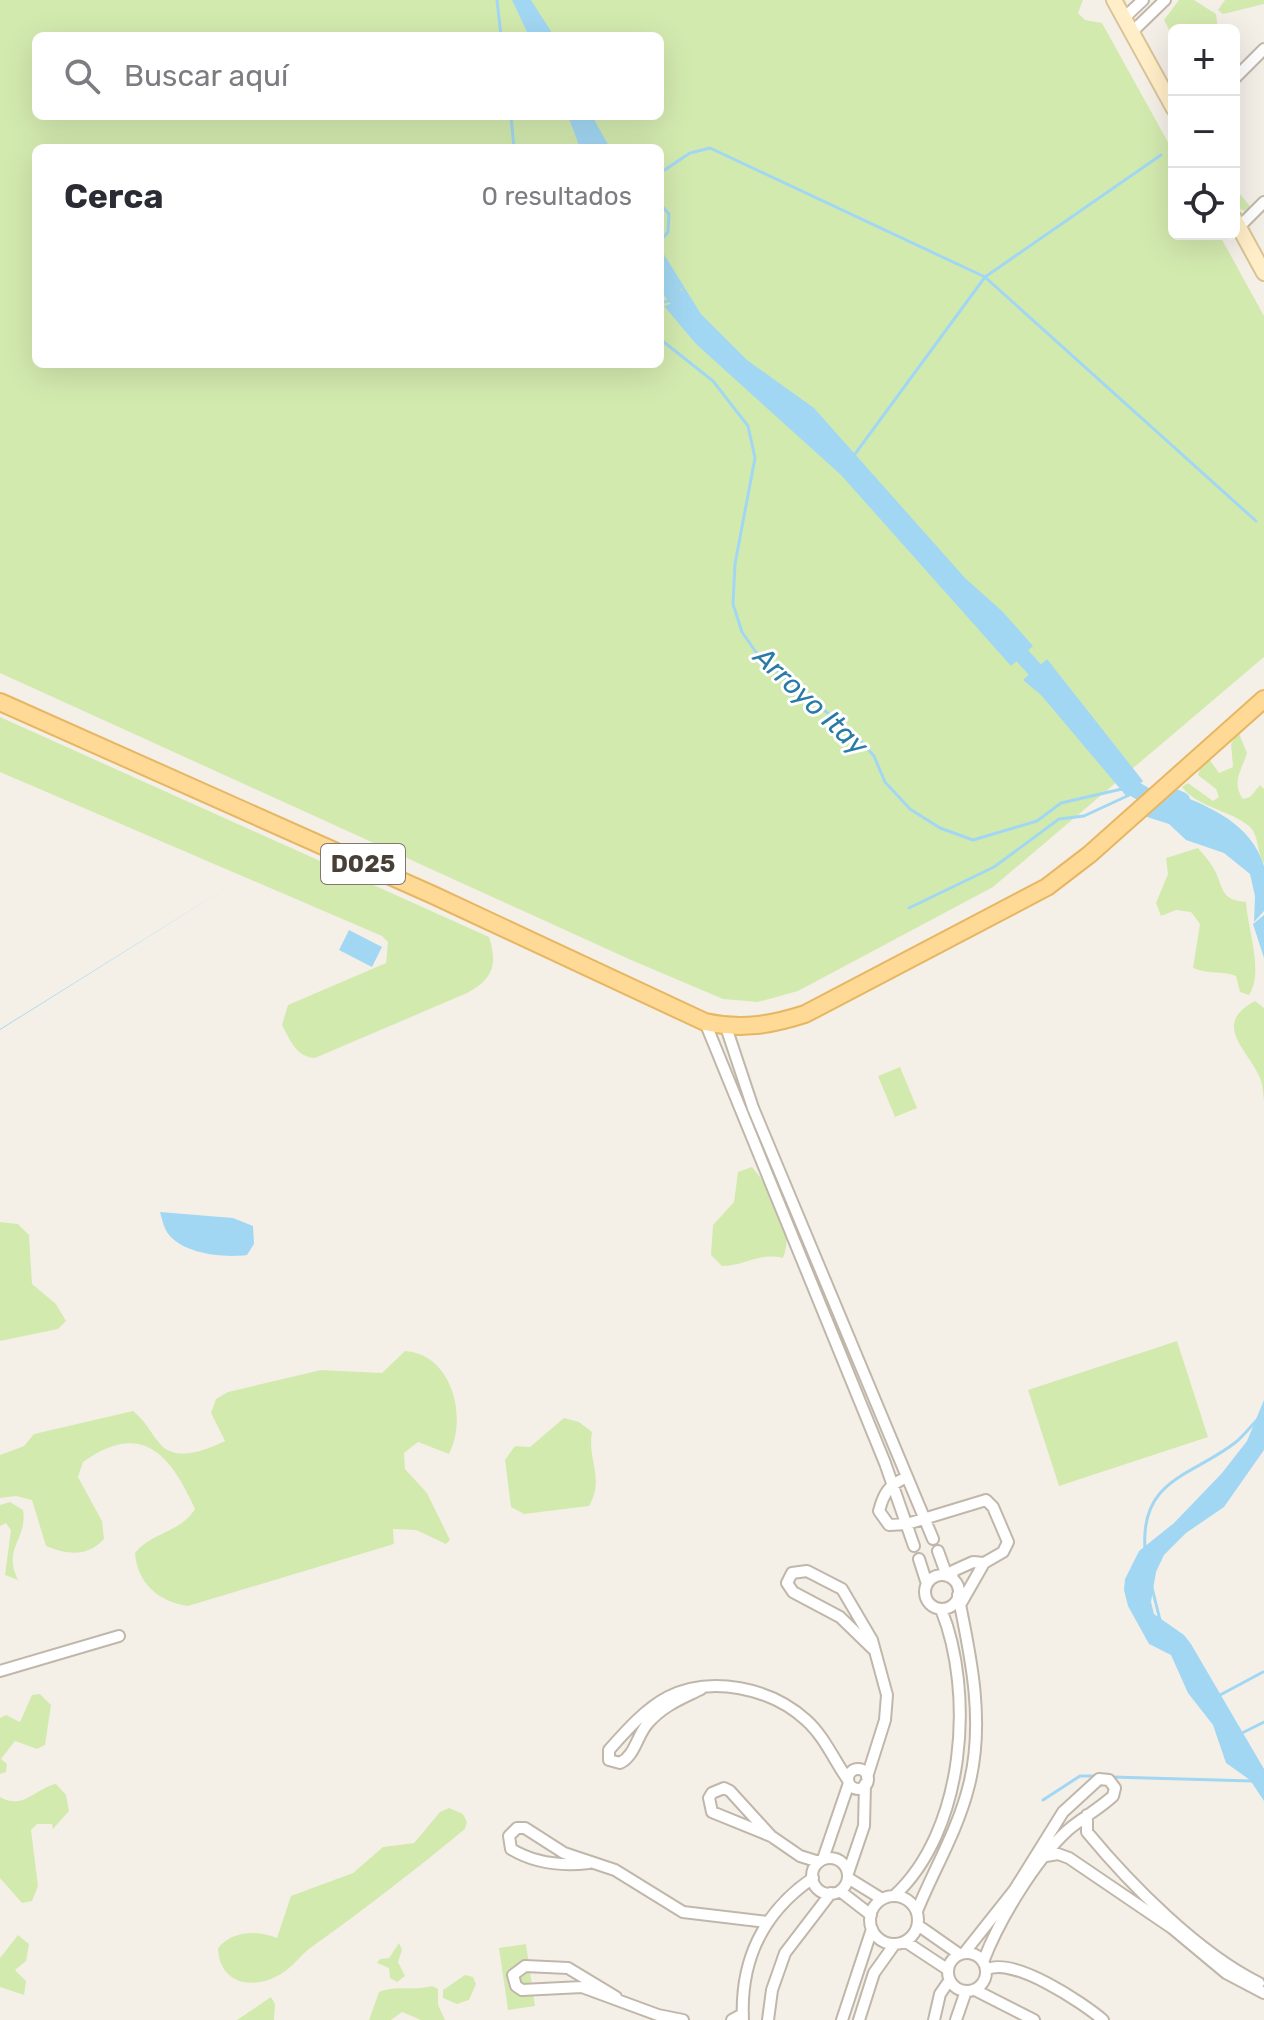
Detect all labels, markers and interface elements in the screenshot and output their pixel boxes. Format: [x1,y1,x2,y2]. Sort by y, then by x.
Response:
map controls [1168,24,1240,240]
button: + [1168,24,1240,96]
search box [32,32,664,120]
icon: search [60,54,104,98]
text: Buscar aquí [124,58,288,94]
button: − [1168,96,1240,168]
button: locate [1168,168,1240,240]
text: Cerca [64,176,163,217]
text: 0 resultados [482,181,632,212]
water label: Arroyo Itay [746,639,876,763]
road number: D025 [321,844,405,884]

